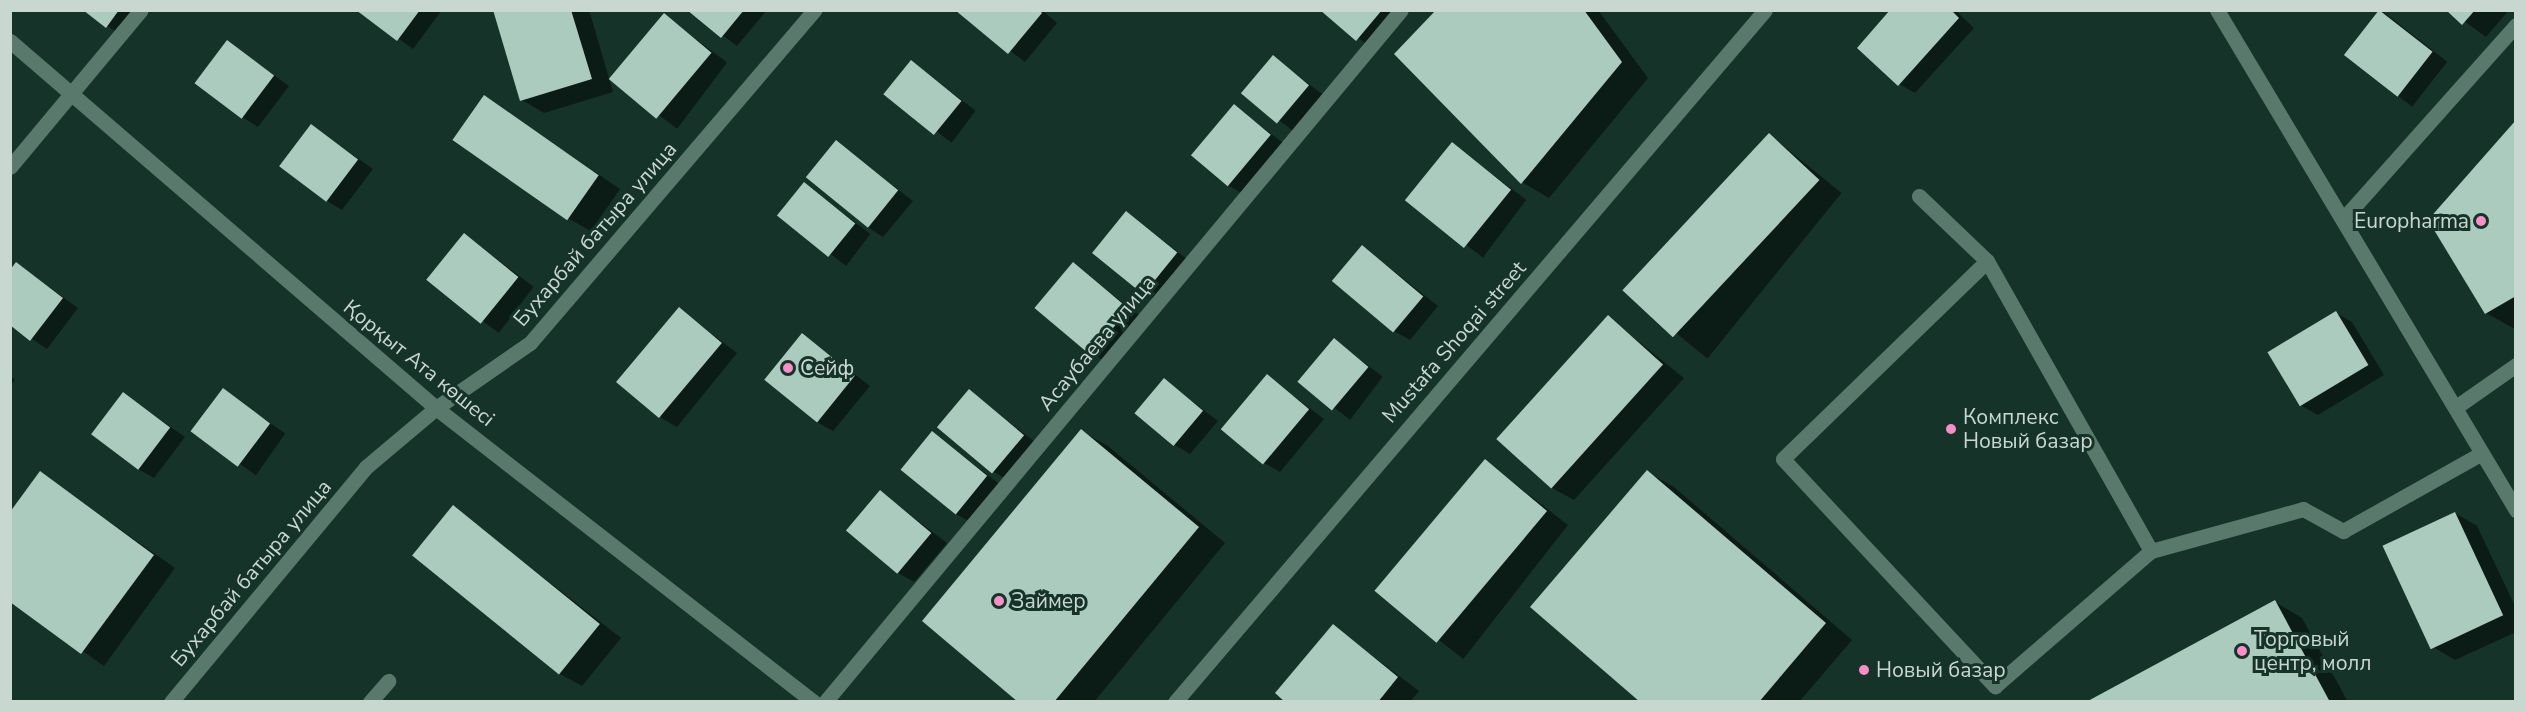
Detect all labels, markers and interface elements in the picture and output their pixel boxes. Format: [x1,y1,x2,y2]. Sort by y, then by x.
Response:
street label: Бухарбай батыра улица [508,137,682,331]
place label: Europharma [2354,208,2469,234]
marker: Europharma [2474,214,2488,228]
street label: Mustafa Shoqai street [1377,256,1531,428]
street label: Асаубаева улица [1033,270,1161,416]
street label: Қорқыт Ата көшесі [338,294,500,432]
place label: Сейф [800,355,854,381]
marker: Сейф [781,361,795,375]
place label: Комплекс Новый базар [1963,404,2093,454]
marker: Комплекс Новый базар [1944,422,1958,436]
street label: Бухарбай батыра улица [165,474,337,672]
place label: Займер [1011,588,1086,614]
marker: Займер [992,594,1006,608]
place label: Торговый центр, молл [2254,626,2371,676]
marker: Торговый центр, молл [2235,644,2249,658]
place label: Новый базар [1876,657,2006,683]
marker: Новый базар [1857,663,1871,677]

